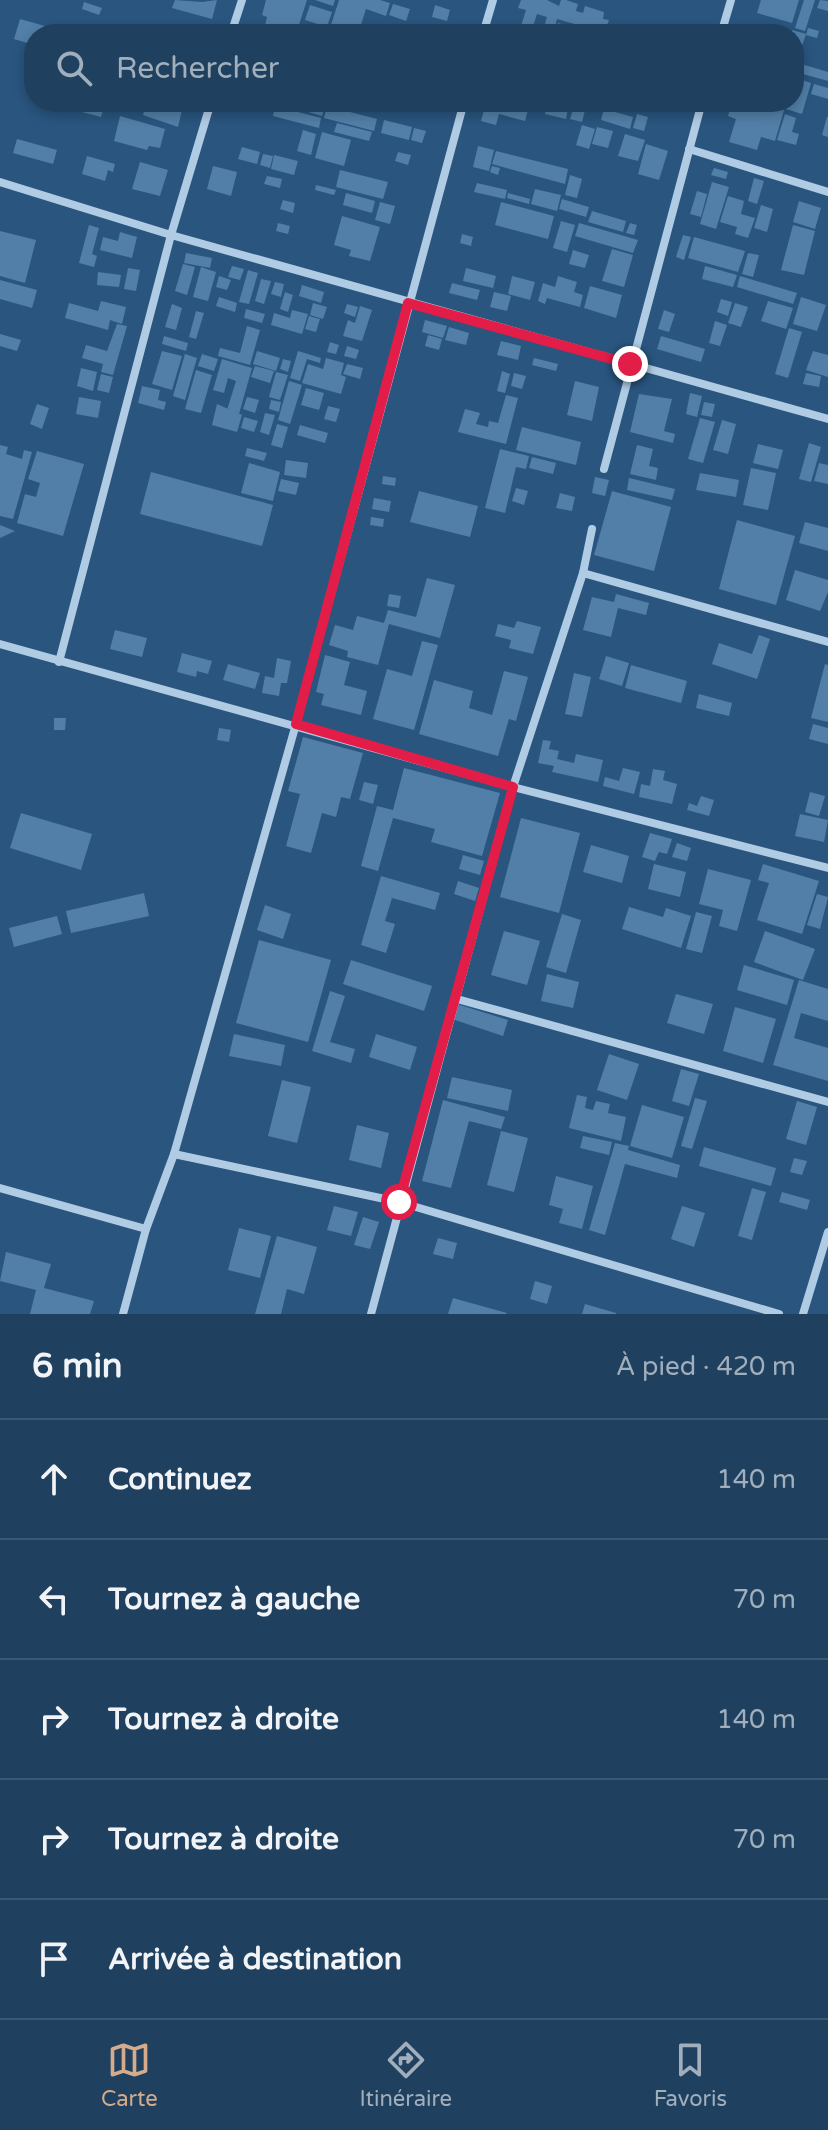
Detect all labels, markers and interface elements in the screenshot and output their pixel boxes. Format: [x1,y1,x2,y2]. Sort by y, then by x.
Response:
search box [24,24,804,112]
icon: search [52,46,96,90]
text: Rechercher [116,50,279,87]
route end [612,346,648,382]
route start [381,1184,417,1220]
text: 6 min [32,1346,123,1387]
text: À pied · 420 m [616,1351,796,1382]
icon: ahead [32,1457,76,1501]
text: Continuez [108,1461,252,1498]
text: 140 m [716,1464,796,1495]
icon: left [32,1577,76,1621]
text: Tournez à gauche [108,1581,360,1618]
text: 70 m [733,1584,796,1615]
icon: right [32,1697,76,1741]
text: Tournez à droite [108,1701,339,1738]
text: 140 m [716,1704,796,1735]
icon: right [32,1817,76,1861]
text: Tournez à droite [108,1821,339,1858]
text: 70 m [733,1824,796,1855]
icon: arrive [32,1937,76,1981]
text: Arrivée à destination [108,1941,402,1978]
tab: Carte [101,2038,158,2112]
tab: Itinéraire [359,2038,452,2112]
tab: Favoris [654,2038,727,2112]

